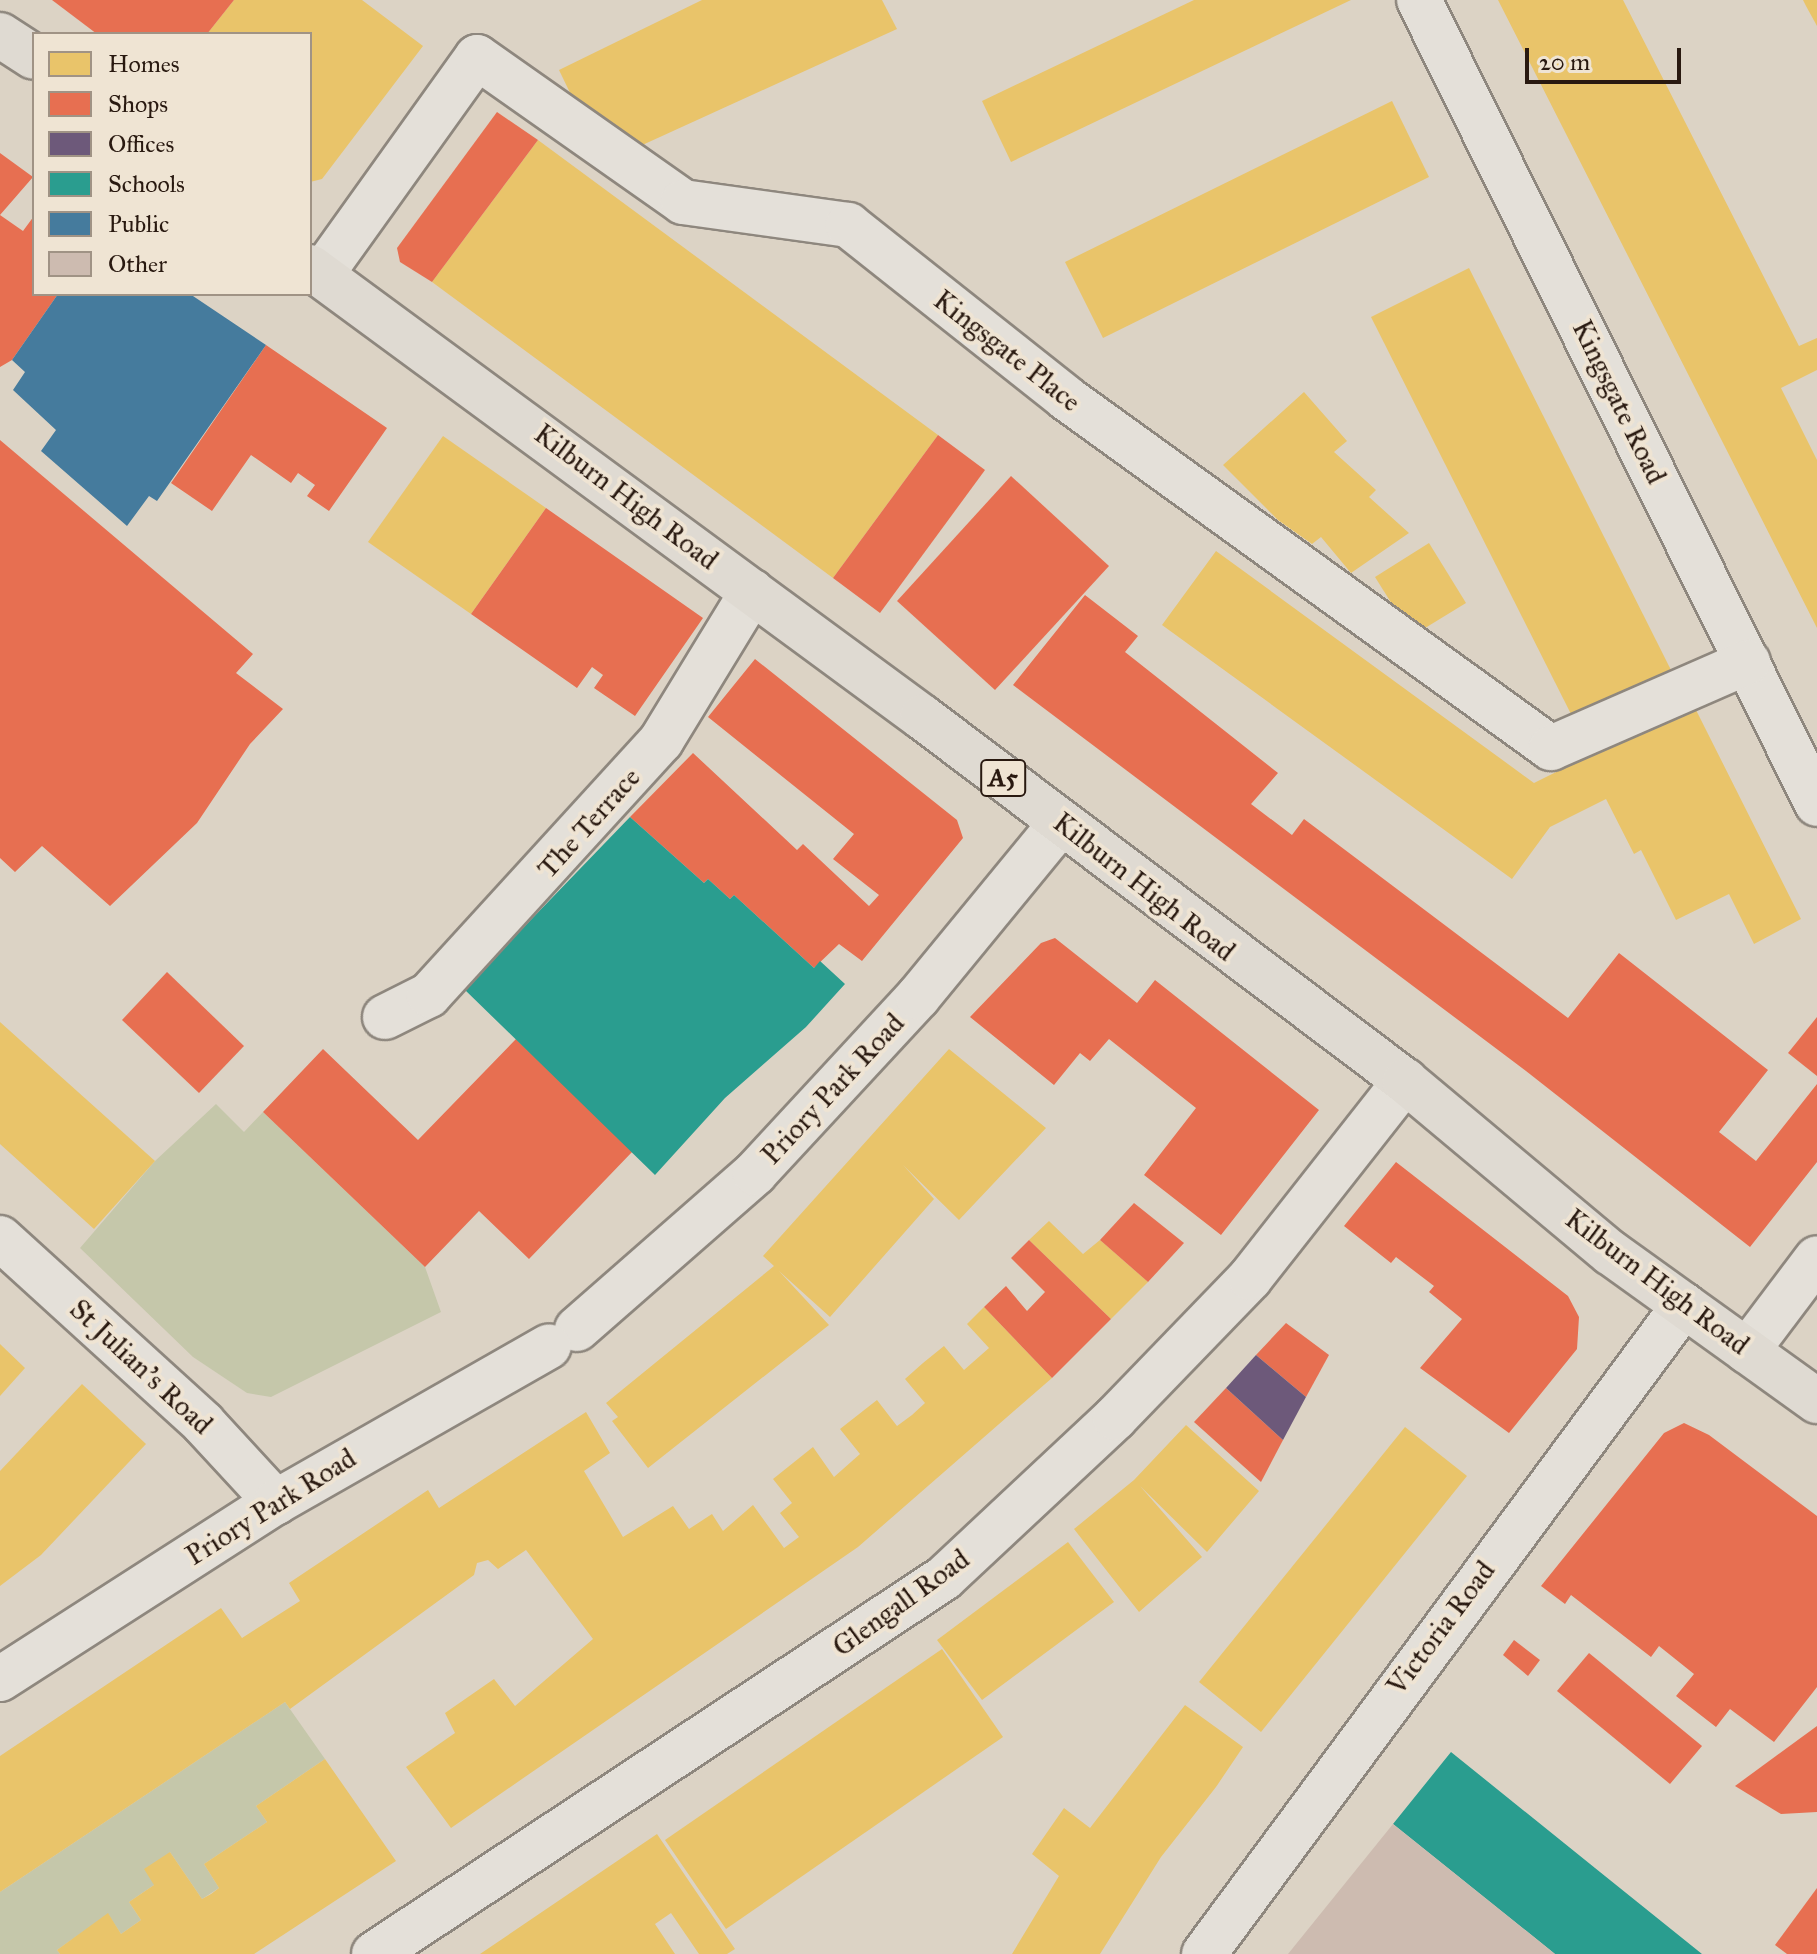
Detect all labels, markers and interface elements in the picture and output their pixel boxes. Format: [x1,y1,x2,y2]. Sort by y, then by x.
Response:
legend [32,32,312,296]
scale bar [1529,32,1685,82]
text: 20 m [1539,47,1590,77]
text: Homes [108,49,180,79]
text: Shops [108,89,168,119]
text: Offices [108,129,174,159]
text: Schools [108,169,185,199]
text: Public [108,209,169,239]
text: Other [108,249,167,279]
street label: Kingsgate Place [927,283,1087,419]
street label: Kingsgate Road [1565,315,1673,489]
street label: Kilburn High Road [527,417,725,577]
road number: A5 [979,756,1027,800]
street label: The Terrace [531,761,647,885]
street label: Kilburn High Road [1046,806,1242,968]
street label: Priory Park Road [755,1007,911,1171]
street label: Kilburn High Road [1558,1202,1756,1362]
street label: St Julian's Road [63,1292,219,1442]
street label: Priory Park Road [180,1441,362,1573]
street label: Glengall Road [826,1542,976,1664]
street label: Victoria Road [1380,1555,1502,1701]

